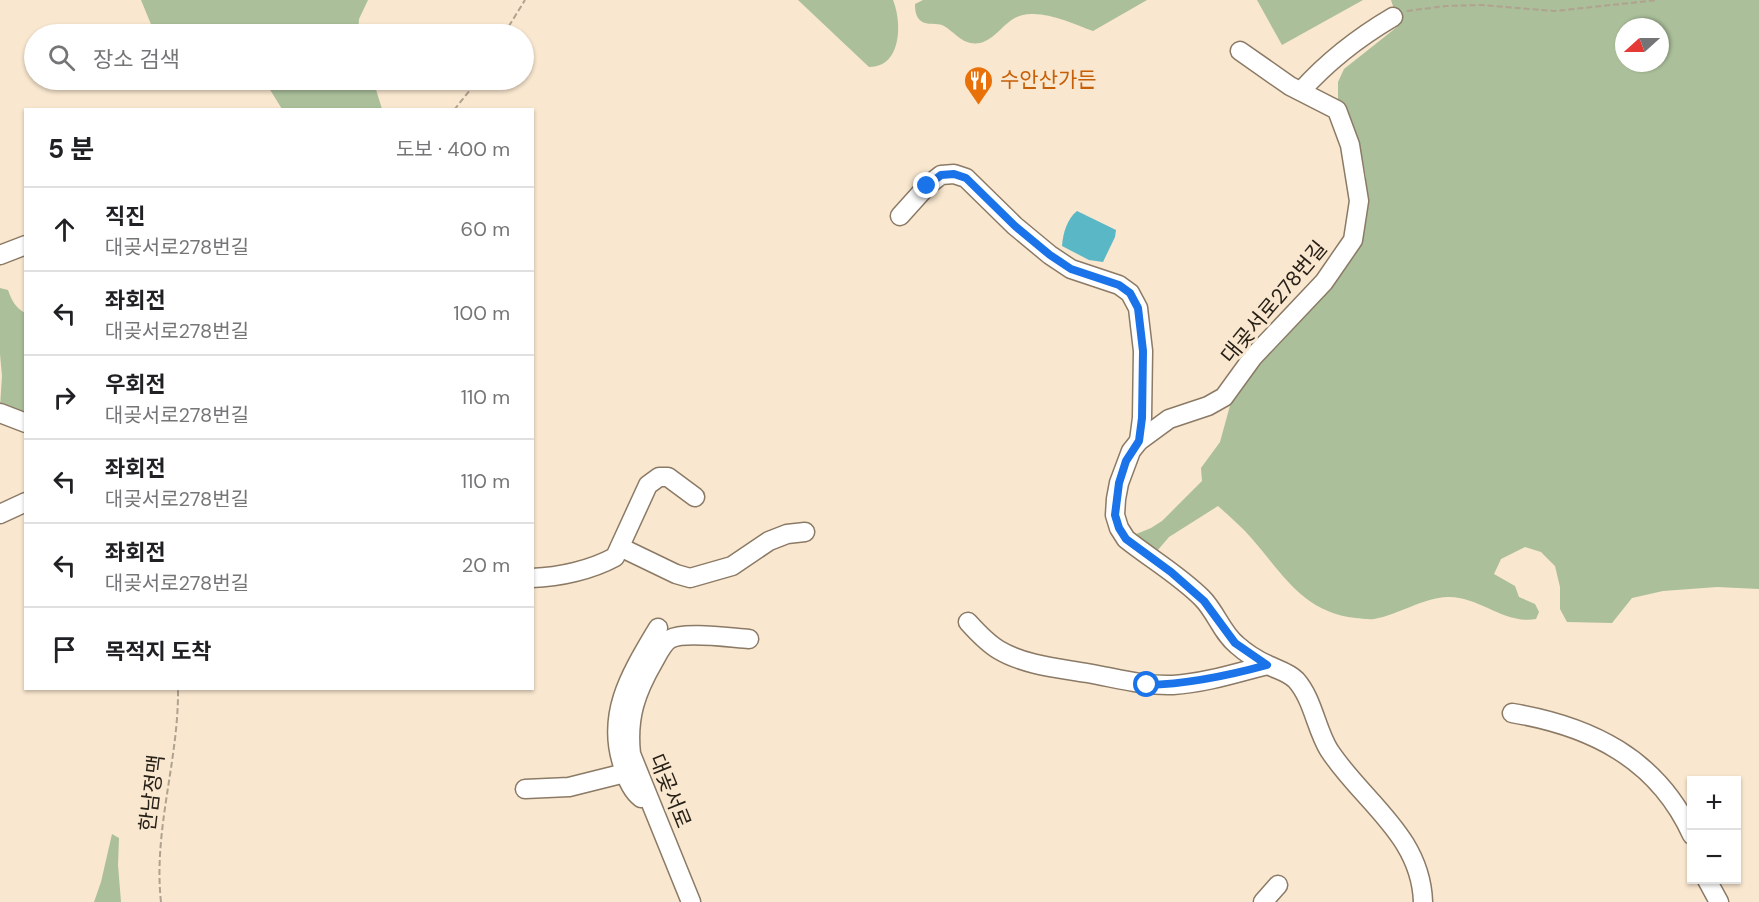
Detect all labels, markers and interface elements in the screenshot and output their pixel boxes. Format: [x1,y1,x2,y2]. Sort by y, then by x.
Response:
north arrow [1615,18,1669,72]
search box [24,24,534,90]
icon: search [45,41,78,74]
text: 장소 검색 [93,45,180,74]
restaurant icon: 수안산가든 [963,64,995,106]
place label: 수안산가든 [1000,66,1097,94]
text: 5 분 [48,132,94,166]
text: 도보 · 400 m [396,136,510,162]
route end [913,172,939,198]
text: 직진 [105,202,145,231]
icon: ahead [48,213,81,246]
text: 60 m [461,216,510,242]
text: 대곶서로278번길 [105,234,249,260]
street label: 대곶서로278번길 [1215,235,1333,369]
text: 좌회전 [105,286,166,315]
icon: left [48,297,81,330]
text: 100 m [453,300,510,326]
text: 대곶서로278번길 [105,318,249,344]
text: 우회전 [105,370,166,399]
icon: right [48,381,81,414]
text: 110 m [461,384,510,410]
text: 대곶서로278번길 [105,402,249,428]
text: 좌회전 [105,454,166,483]
icon: left [48,465,81,498]
text: 110 m [461,468,510,494]
text: 대곶서로278번길 [105,486,249,512]
text: 좌회전 [105,538,166,567]
icon: left [48,549,81,582]
text: 20 m [462,552,510,578]
text: 대곶서로278번길 [105,570,249,596]
icon: arrive [48,633,81,666]
text: 목적지 도착 [105,637,211,666]
route start [1133,671,1159,697]
street label: 대곶서로 [643,750,697,832]
street label: 한남정맥 [133,753,171,833]
map controls [1687,776,1741,884]
button: + [1687,776,1741,830]
button: − [1687,830,1741,884]

